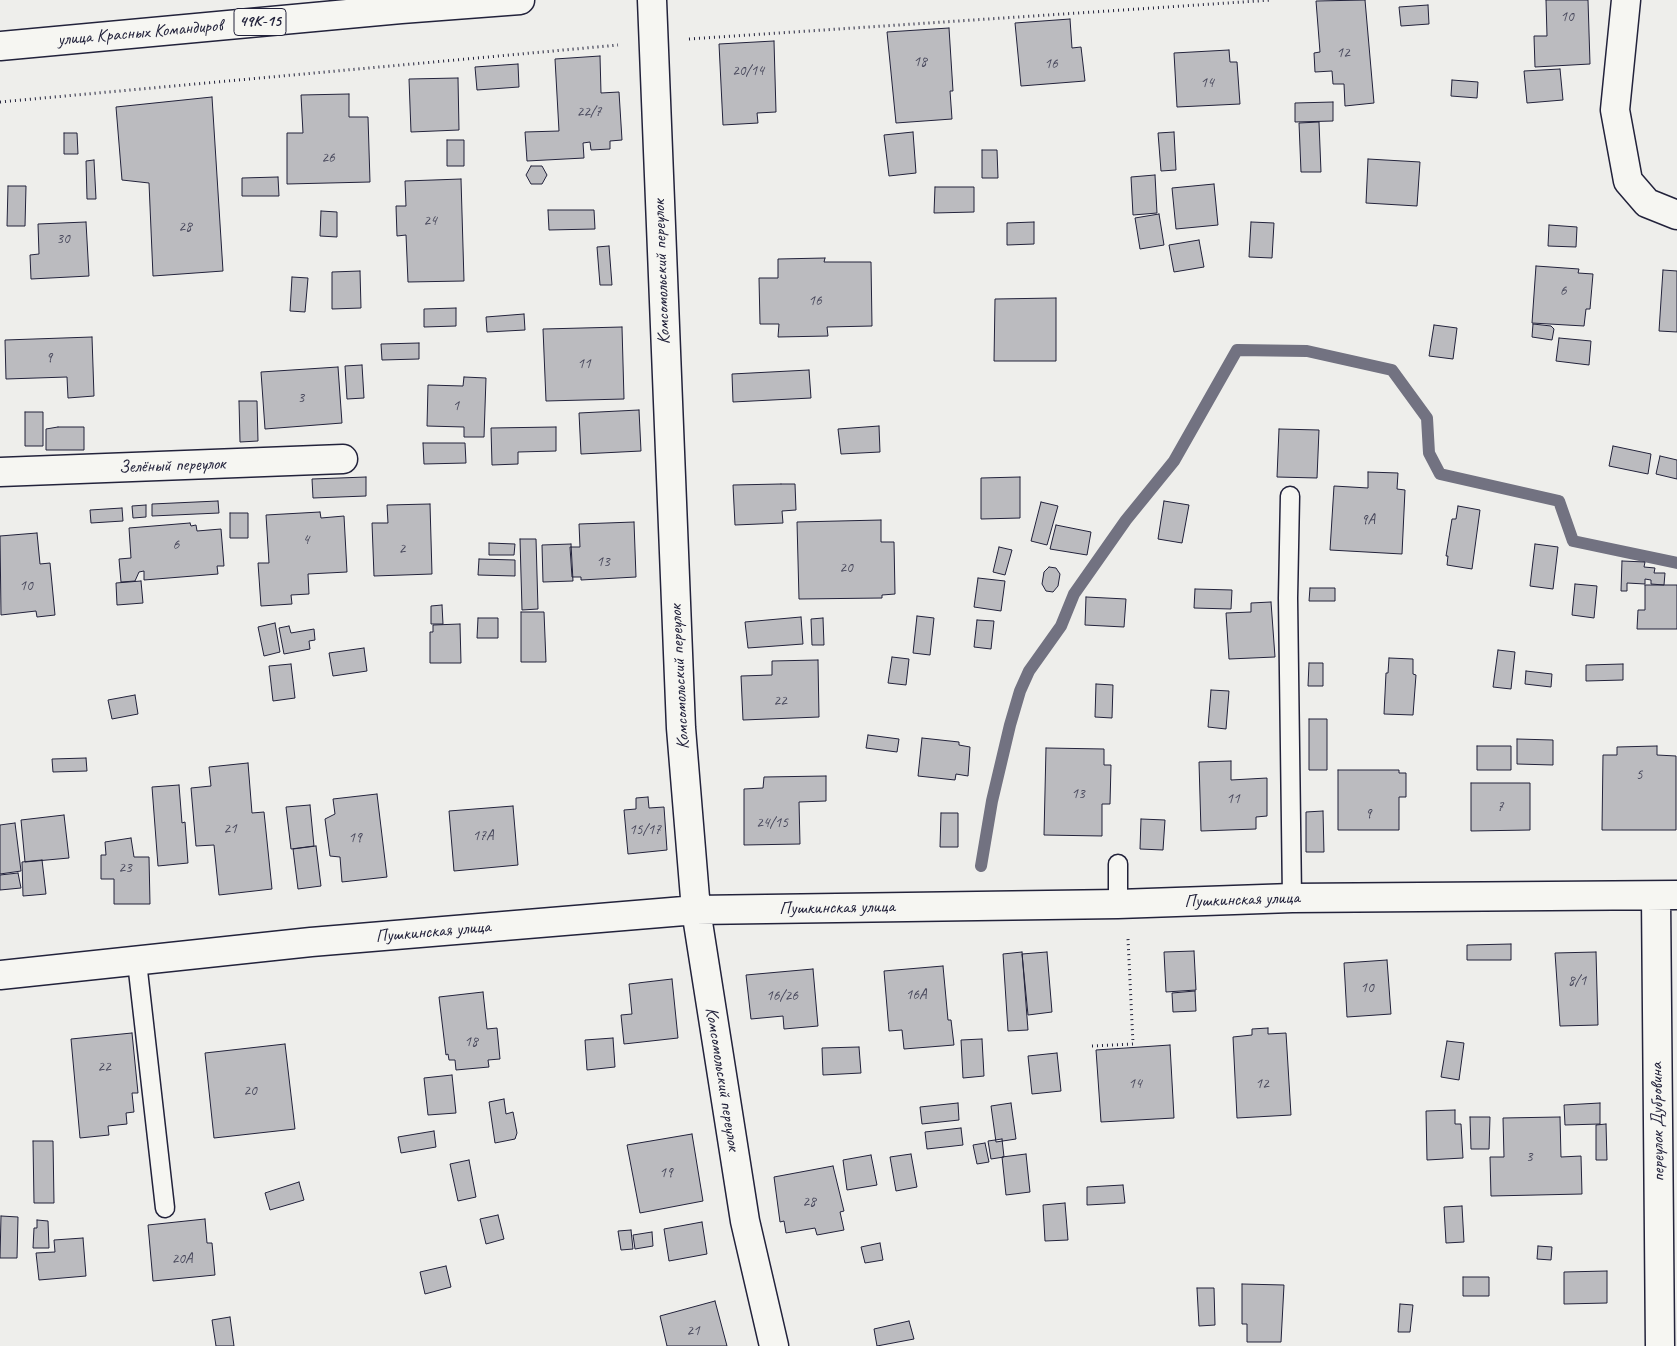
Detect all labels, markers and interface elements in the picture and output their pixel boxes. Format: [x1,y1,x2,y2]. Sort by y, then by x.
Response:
road number: 49К-15 [234,8,286,36]
house number: 10 [1560,8,1574,26]
street label: улица Красных Командиров [57,15,223,51]
house number: 12 [1336,44,1350,62]
house number: 18 [913,53,927,71]
house number: 16 [1044,55,1058,73]
house number: 20/14 [732,62,764,80]
house number: 14 [1200,74,1214,92]
house number: 22/7 [576,103,602,121]
house number: 26 [321,149,335,167]
street label: Комсомольский переулок [649,199,675,345]
house number: 24 [423,212,437,230]
house number: 28 [178,218,192,236]
house number: 30 [56,230,70,248]
house number: 6 [1560,282,1566,300]
house number: 16 [808,292,822,310]
house number: 9 [46,349,52,367]
house number: 11 [577,355,591,373]
house number: 3 [298,389,304,407]
house number: 1 [453,397,459,415]
street label: Зелёный переулок [118,453,226,479]
house number: 9А [1361,511,1375,529]
house number: 4 [303,531,309,549]
house number: 6 [173,536,179,554]
house number: 2 [399,540,405,558]
house number: 13 [596,553,610,571]
house number: 20 [839,559,853,577]
house number: 10 [19,577,33,595]
street label: Комсомольский переулок [665,604,695,750]
house number: 22 [773,692,787,710]
house number: 5 [1636,766,1642,784]
house number: 13 [1071,785,1085,803]
house number: 11 [1226,790,1240,808]
house number: 7 [1497,798,1503,816]
house number: 9 [1365,805,1371,823]
house number: 24/15 [756,814,788,832]
house number: 21 [223,820,237,838]
house number: 15/17 [629,821,661,839]
house number: 17А [472,827,494,845]
house number: 19 [348,829,362,847]
house number: 23 [118,859,132,877]
street label: Пушкинская улица [1184,887,1300,913]
street label: Пушкинская улица [779,896,895,920]
street label: Пушкинская улица [375,916,491,948]
house number: 8/1 [1568,972,1586,990]
house number: 10 [1360,979,1374,997]
house number: 16А [905,986,927,1004]
house number: 16/26 [766,987,798,1005]
street label: Комсомольский переулок [700,1006,744,1152]
house number: 18 [464,1033,478,1051]
house number: 22 [97,1058,111,1076]
street label: переулок Дубровина [1646,1062,1670,1182]
house number: 14 [1128,1075,1142,1093]
house number: 12 [1255,1075,1269,1093]
house number: 20 [243,1082,257,1100]
house number: 3 [1526,1148,1532,1166]
house number: 19 [659,1164,673,1182]
house number: 28 [802,1193,816,1211]
house number: 20А [171,1250,193,1268]
house number: 21 [686,1322,700,1340]

